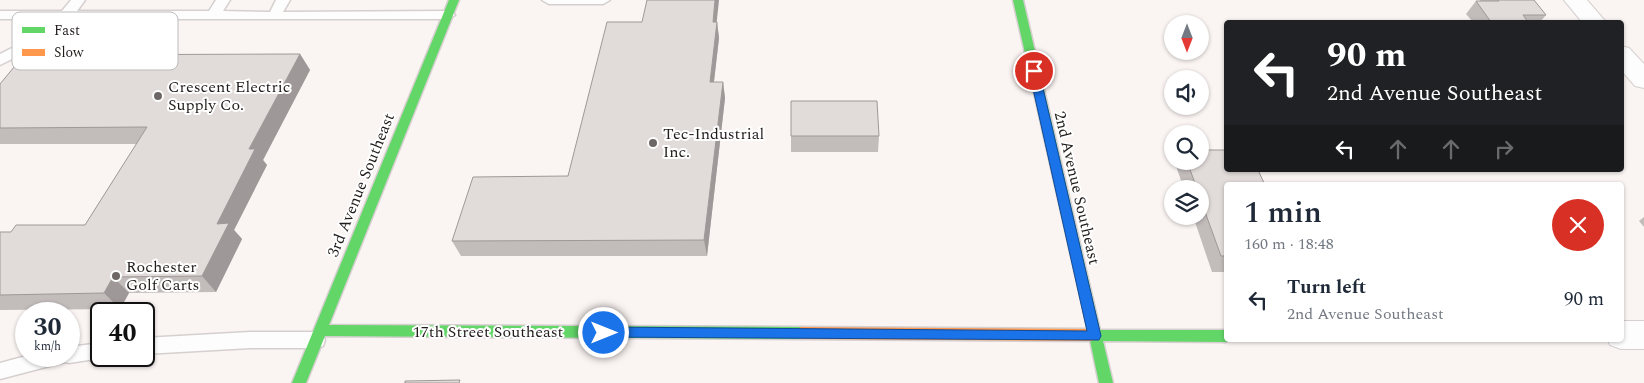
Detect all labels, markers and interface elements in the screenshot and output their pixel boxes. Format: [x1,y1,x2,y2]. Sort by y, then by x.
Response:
legend [12,12,178,70]
north arrow [1164,15,1209,60]
map controls [1164,15,1209,225]
text: Fast [54,20,80,41]
text: 90 m [1327,29,1407,82]
icon: left [1244,40,1309,105]
text: Slow [54,42,84,63]
pin [1013,50,1055,92]
icon: arrive [1020,57,1048,85]
button: sound [1164,70,1209,115]
place label: Crescent Electric Supply Co. [168,75,290,117]
text: 2nd Avenue Southeast [1327,77,1542,110]
marker: Crescent Electric Supply Co. [152,90,164,102]
street label: 3rd Avenue Southeast [321,109,401,261]
street label: 2nd Avenue Southeast [1048,109,1106,267]
place label: Tec-Industrial Inc. [663,122,764,164]
button: search [1164,125,1209,170]
icon: left [1331,135,1359,163]
icon: ahead [1384,135,1412,163]
icon: ahead [1437,135,1465,163]
icon: right [1490,135,1518,163]
marker: Tec-Industrial Inc. [647,137,659,149]
button: layers [1164,180,1209,225]
text: 1 min [1244,190,1322,236]
button: close [1552,199,1604,251]
text: 160 m · 18:48 [1244,232,1334,256]
place label: Rochester Golf Carts [126,255,199,297]
marker: Rochester Golf Carts [110,270,122,282]
text: Turn left [1287,273,1366,302]
text: 90 m [1564,285,1604,314]
icon: left [1244,286,1272,314]
speed limit sign: 40 [90,302,155,367]
text: 2nd Avenue Southeast [1287,302,1444,326]
position arrow [577,306,629,358]
text: 30 [33,309,62,347]
street label: 17th Street Southeast [413,320,564,344]
text: km/h [34,337,61,356]

